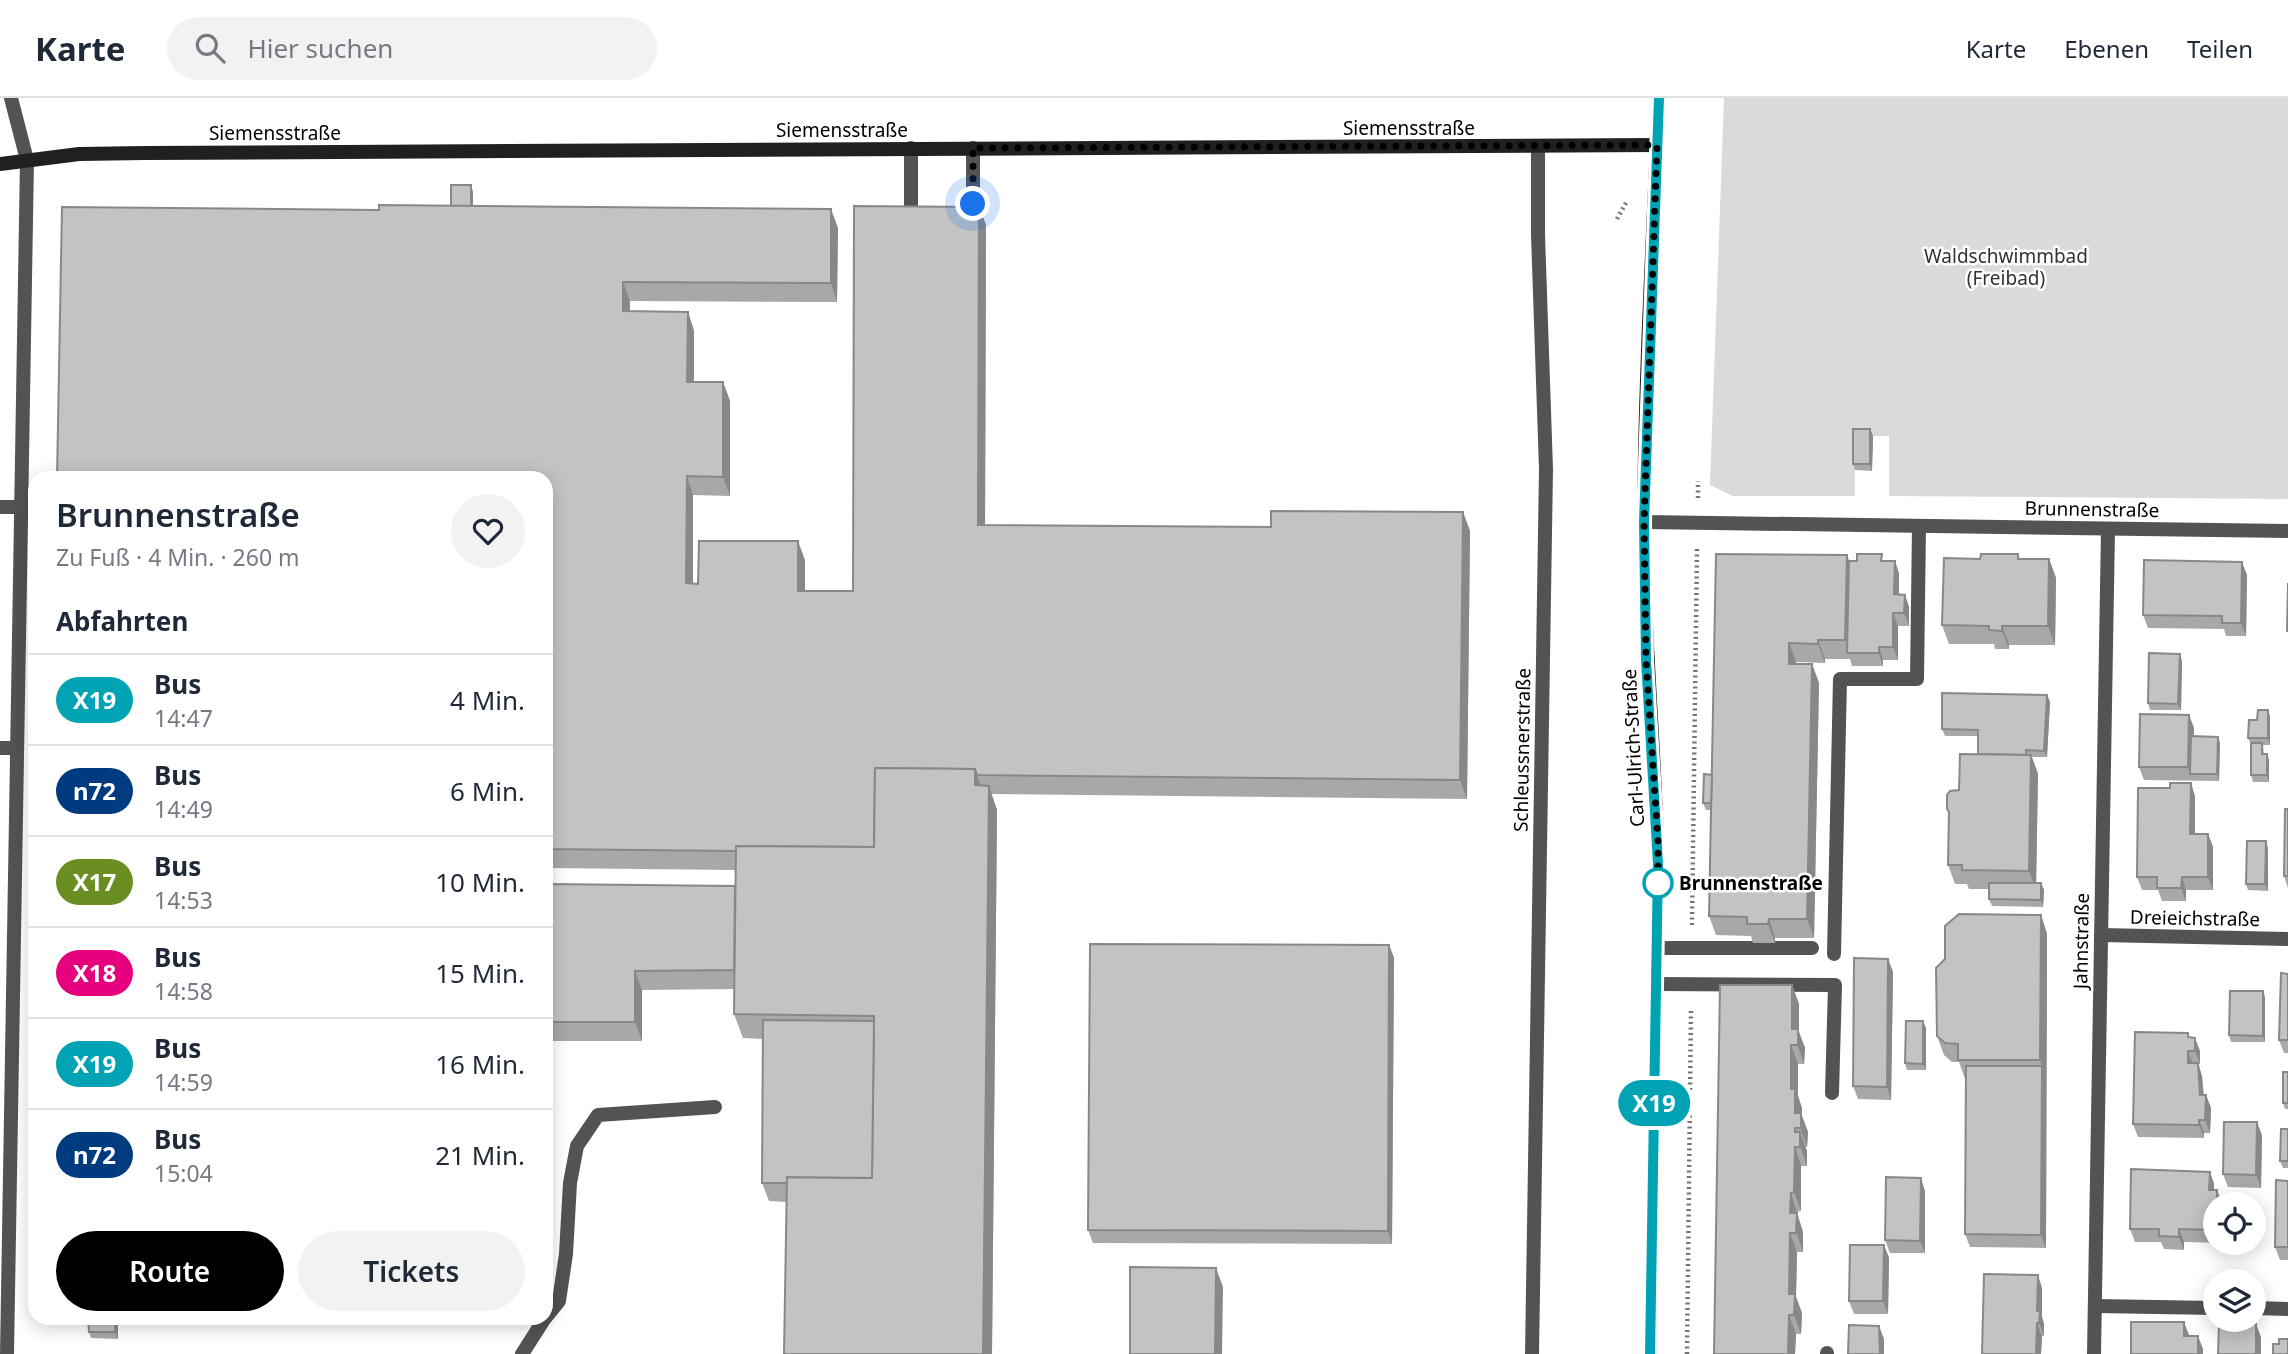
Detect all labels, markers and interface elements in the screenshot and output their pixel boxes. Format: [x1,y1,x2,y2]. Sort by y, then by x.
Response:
search box [167,17,657,80]
text: Karte [35,26,125,71]
icon: search [191,29,229,67]
text: Hier suchen [247,30,393,66]
text: Karte [1966,32,2026,65]
text: Ebenen [2064,32,2149,65]
text: Teilen [2187,32,2253,65]
street label: Siemensstraße [1343,115,1475,141]
street label: Siemensstraße [776,117,908,143]
street label: Siemensstraße [209,120,341,146]
your location [955,186,990,221]
park label: Waldschwimmbad (Freibad) [1924,243,2088,291]
text: Brunnenstraße [56,492,300,537]
button: heart [451,494,525,568]
street label: Brunnenstraße [2024,495,2160,523]
text: Zu Fuß · 4 Min. · 260 m [56,541,300,573]
text: Abfahrten [56,603,188,639]
text: Bus [154,666,201,702]
street label: Schleussnerstraße [1508,668,1536,832]
street label: Carl-Ulrich-Straße [1616,668,1650,828]
text: 4 Min. [450,682,525,718]
text: X19 [73,683,116,716]
text: 14:47 [154,702,213,734]
text: Bus [154,757,201,793]
text: 6 Min. [450,773,525,809]
text: n72 [73,774,116,807]
text: 14:49 [154,793,213,825]
text: Bus [154,848,201,884]
text: 10 Min. [435,864,525,900]
text: X17 [73,865,116,898]
marker: Brunnenstraße [1643,868,1673,898]
place label: Brunnenstraße [1679,870,1823,896]
text: 14:53 [154,884,213,916]
street label: Jahnstraße [2067,893,2095,991]
street label: Dreieichstraße [2130,904,2260,932]
text: Bus [154,939,201,975]
text: 15 Min. [435,955,525,991]
text: X18 [73,956,116,989]
text: 14:58 [154,975,213,1007]
text: Bus [154,1030,201,1066]
text: 16 Min. [435,1046,525,1082]
text: X19 [73,1047,116,1080]
text: 14:59 [154,1066,213,1098]
line badge: X19 [1614,1080,1694,1126]
text: X19 [1632,1086,1676,1119]
text: Bus [154,1121,201,1157]
text: 21 Min. [435,1137,525,1173]
text: n72 [73,1138,116,1171]
text: 15:04 [154,1157,213,1189]
map controls [2203,1192,2266,1332]
button: locate [2203,1192,2266,1255]
button: Route [56,1231,284,1311]
button: Tickets [298,1231,525,1311]
button: layers [2203,1269,2266,1332]

